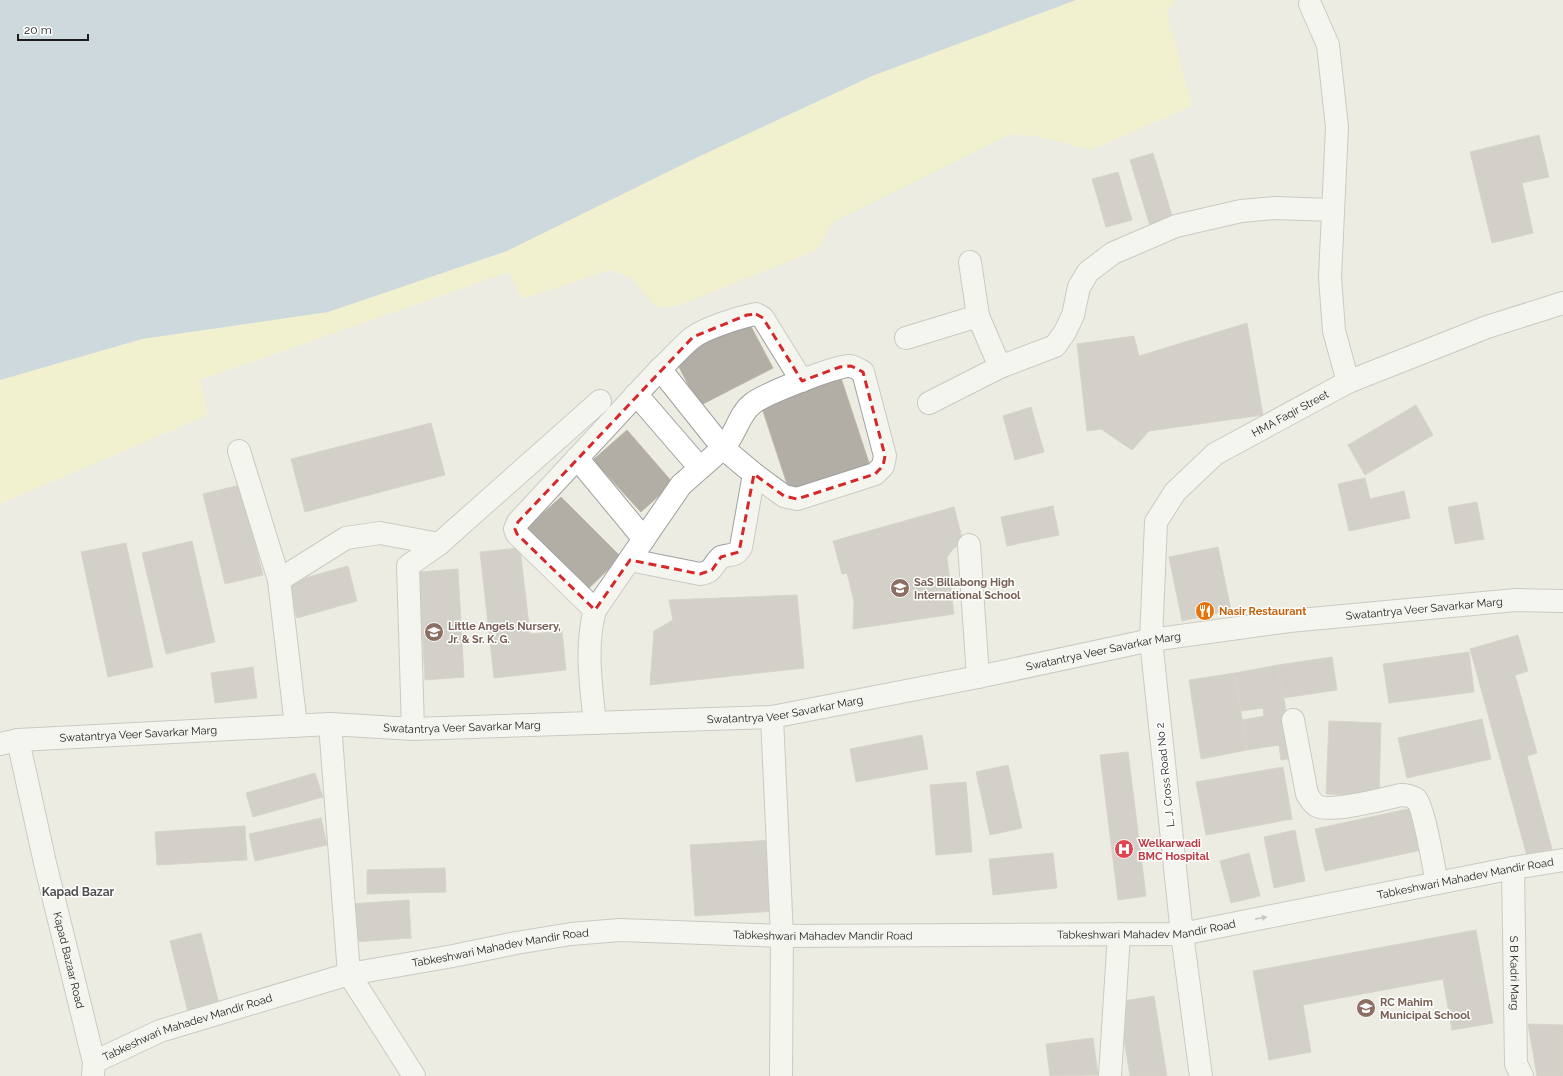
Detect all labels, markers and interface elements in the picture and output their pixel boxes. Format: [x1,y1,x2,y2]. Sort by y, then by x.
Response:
scale bar [18,16,88,42]
text: 20 m [24,23,52,37]
street label: HMA Faqir Street [1250,388,1331,440]
place label: SaS Billabong High International School [914,576,1021,602]
school or university icon: SaS Billabong High International School [889,577,911,599]
street label: Swatantrya Veer Savarkar Marg [1345,595,1503,623]
restaurant icon: Nasir Restaurant [1194,600,1216,622]
place label: Nasir Restaurant [1219,605,1307,618]
place label: Little Angels Nursery, Jr. & Sr. K. G. [448,620,561,646]
school or university icon: Little Angels Nursery, Jr. & Sr. K. G. [423,621,445,643]
street label: Swatantrya Veer Savarkar Marg [1025,630,1182,674]
street label: Swatantrya Veer Savarkar Marg [707,693,864,726]
street label: Swatantrya Veer Savarkar Marg [383,719,541,736]
street label: L. J. Cross Road No 2 [1154,722,1177,828]
street label: Swatantrya Veer Savarkar Marg [59,724,218,745]
place label: Welkarwadi BMC Hospital [1138,837,1210,863]
hospital icon: Welkarwadi BMC Hospital [1113,838,1135,860]
street label: Tabkeshwari Mahadev Mandir Road [1376,856,1555,902]
district label: Kapad Bazar [42,885,115,899]
street label: Kapad Bazaar Road [50,911,87,1010]
one-way arrow [1255,915,1267,921]
street label: Tabkeshwari Mahadev Mandir Road [1057,917,1237,942]
street label: Tabkeshwari Mahadev Mandir Road [411,927,590,970]
street label: Tabkeshwari Mahadev Mandir Road [733,928,913,943]
street label: S B Kadri Marg [1507,936,1521,1010]
street label: Tabkeshwari Mahadev Mandir Road [101,991,274,1064]
place label: RC Mahim Municipal School [1380,996,1471,1022]
school or university icon: RC Mahim Municipal School [1355,997,1377,1019]

